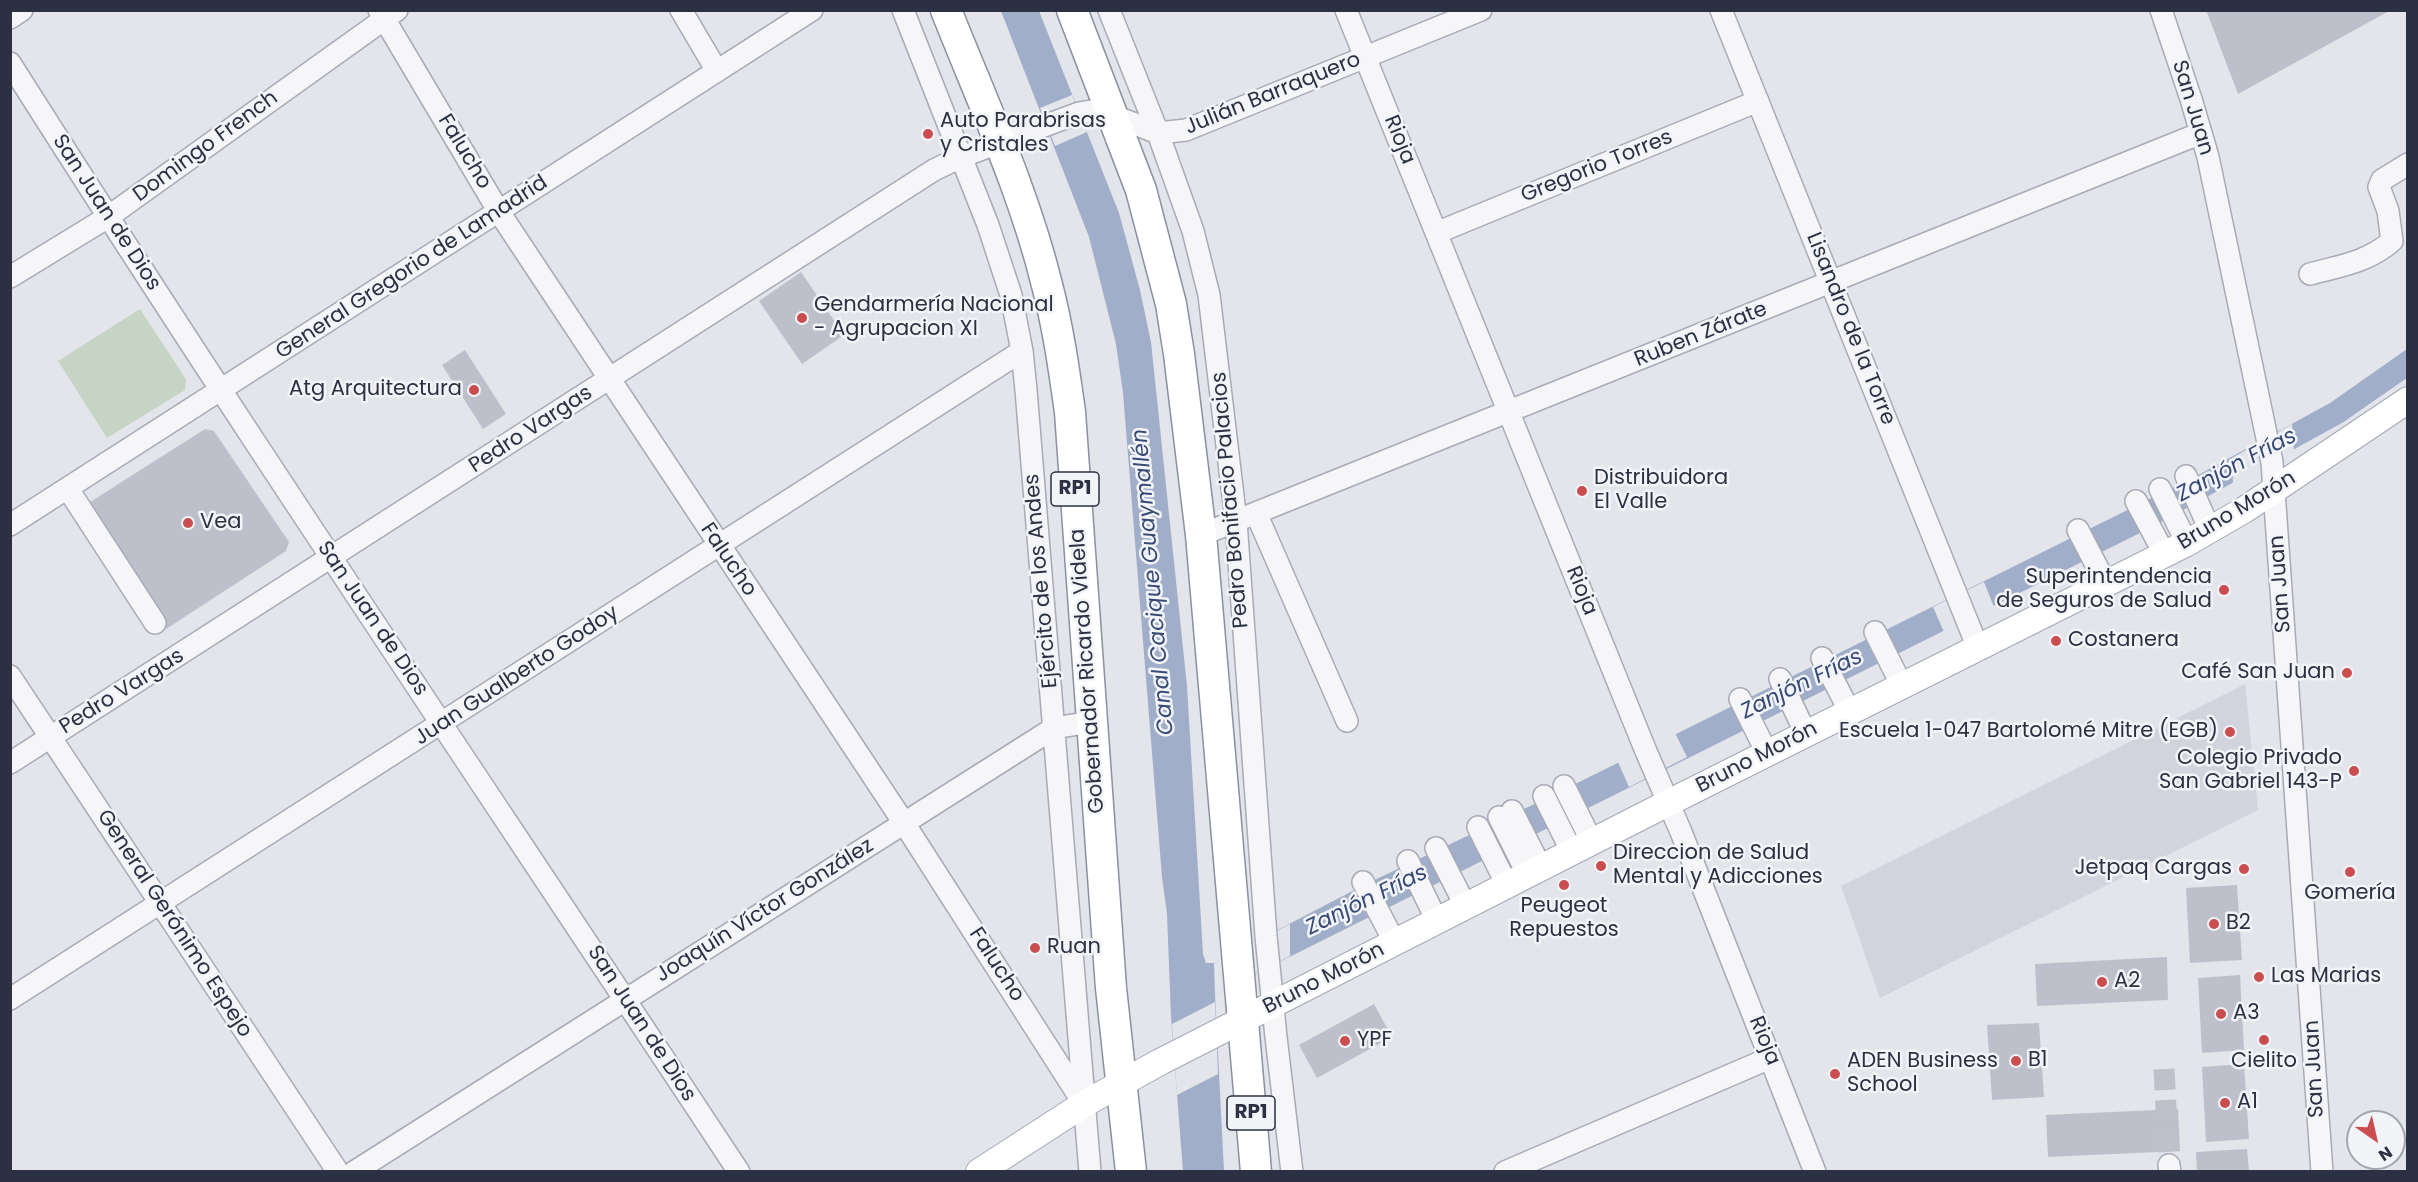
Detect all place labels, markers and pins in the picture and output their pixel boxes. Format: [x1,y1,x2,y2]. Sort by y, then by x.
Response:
place label: Auto Parabrisas y Cristales [940,109,1106,159]
marker: Auto Parabrisas y Cristales [921,127,935,141]
place label: Gendarmería Nacional - Agrupacion XI [814,293,1054,343]
marker: Gendarmería Nacional - Agrupacion XI [795,311,809,325]
place label: Atg Arquitectura [289,377,462,403]
marker: Atg Arquitectura [467,383,481,397]
place label: Distribuidora El Valle [1594,466,1728,516]
marker: Distribuidora El Valle [1575,484,1589,498]
place label: Vea [200,510,241,536]
marker: Vea [181,516,195,530]
place label: Superintendencia de Seguros de Salud [1996,565,2212,615]
marker: Superintendencia de Seguros de Salud [2217,583,2231,597]
place label: Costanera [2068,628,2179,654]
marker: Costanera [2049,634,2063,648]
place label: Café San Juan [2181,660,2335,686]
marker: Café San Juan [2340,666,2354,680]
place label: Escuela 1-047 Bartolomé Mitre (EGB) [1839,719,2218,745]
marker: Escuela 1-047 Bartolomé Mitre (EGB) [2223,725,2237,739]
place label: Colegio Privado San Gabriel 143-P [2159,746,2342,796]
marker: Colegio Privado San Gabriel 143-P [2347,764,2361,778]
place label: Direccion de Salud Mental y Adicciones [1613,841,1823,891]
place label: Jetpaq Cargas [2074,856,2232,882]
marker: Direccion de Salud Mental y Adicciones [1594,859,1608,873]
marker: Jetpaq Cargas [2237,862,2251,876]
marker: Gomería [2343,865,2357,879]
marker: Peugeot Repuestos [1557,878,1571,892]
place label: Gomería [2304,881,2396,907]
place label: Peugeot Repuestos [1509,894,1619,944]
place label: B2 [2226,911,2251,937]
marker: B2 [2207,917,2221,931]
place label: Ruan [1047,935,1101,961]
marker: Ruan [1028,941,1042,955]
place label: Las Marias [2271,964,2381,990]
place label: A2 [2114,969,2140,995]
marker: Las Marias [2252,970,2266,984]
marker: A2 [2095,975,2109,989]
place label: A3 [2233,1001,2260,1027]
marker: A3 [2214,1007,2228,1021]
place label: YPF [1357,1028,1392,1054]
marker: Cielito [2257,1033,2271,1047]
marker: YPF [1338,1034,1352,1048]
place label: B1 [2028,1048,2048,1074]
place label: ADEN Business School [1847,1049,1998,1099]
place label: Cielito [2231,1049,2297,1075]
marker: B1 [2009,1054,2023,1068]
marker: ADEN Business School [1828,1067,1842,1081]
place label: A1 [2237,1090,2258,1116]
marker: A1 [2218,1096,2232,1110]

